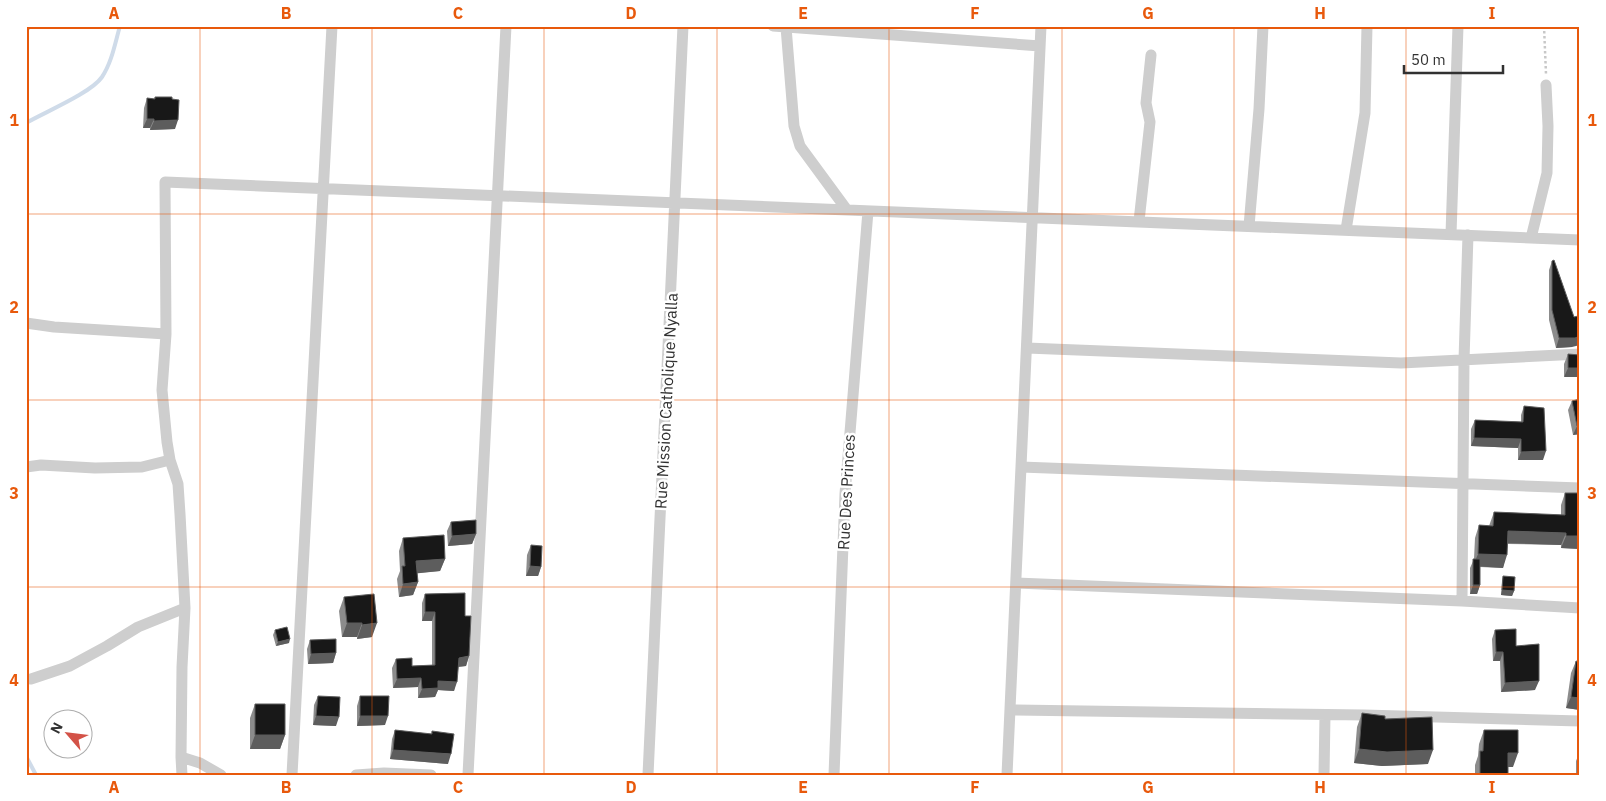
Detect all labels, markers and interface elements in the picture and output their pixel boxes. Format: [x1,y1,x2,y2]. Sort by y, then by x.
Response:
text: A [109,3,120,23]
text: B [281,3,292,23]
text: C [453,3,463,23]
text: D [625,3,637,23]
text: E [798,3,808,23]
text: F [970,3,980,23]
text: G [1142,3,1154,23]
text: H [1314,3,1326,23]
text: I [1489,3,1496,23]
scale bar [1404,42,1502,74]
text: 50 m [1411,50,1446,69]
text: 1 [9,110,19,130]
text: 1 [1587,110,1597,130]
street label: Rue Mission Catholique Nyalla [650,292,682,510]
text: 2 [9,297,19,317]
text: 2 [1587,297,1597,317]
street label: Rue Des Princes [833,434,859,550]
text: 3 [9,483,19,503]
text: 3 [1587,483,1597,503]
text: 4 [9,670,19,690]
text: 4 [1587,670,1597,690]
north arrow [42,708,92,758]
text: N [46,719,67,737]
text: A [109,777,120,797]
text: B [281,777,292,797]
text: C [453,777,463,797]
text: D [625,777,637,797]
text: E [798,777,808,797]
text: F [970,777,980,797]
text: G [1142,777,1154,797]
text: H [1314,777,1326,797]
text: I [1489,777,1496,797]

